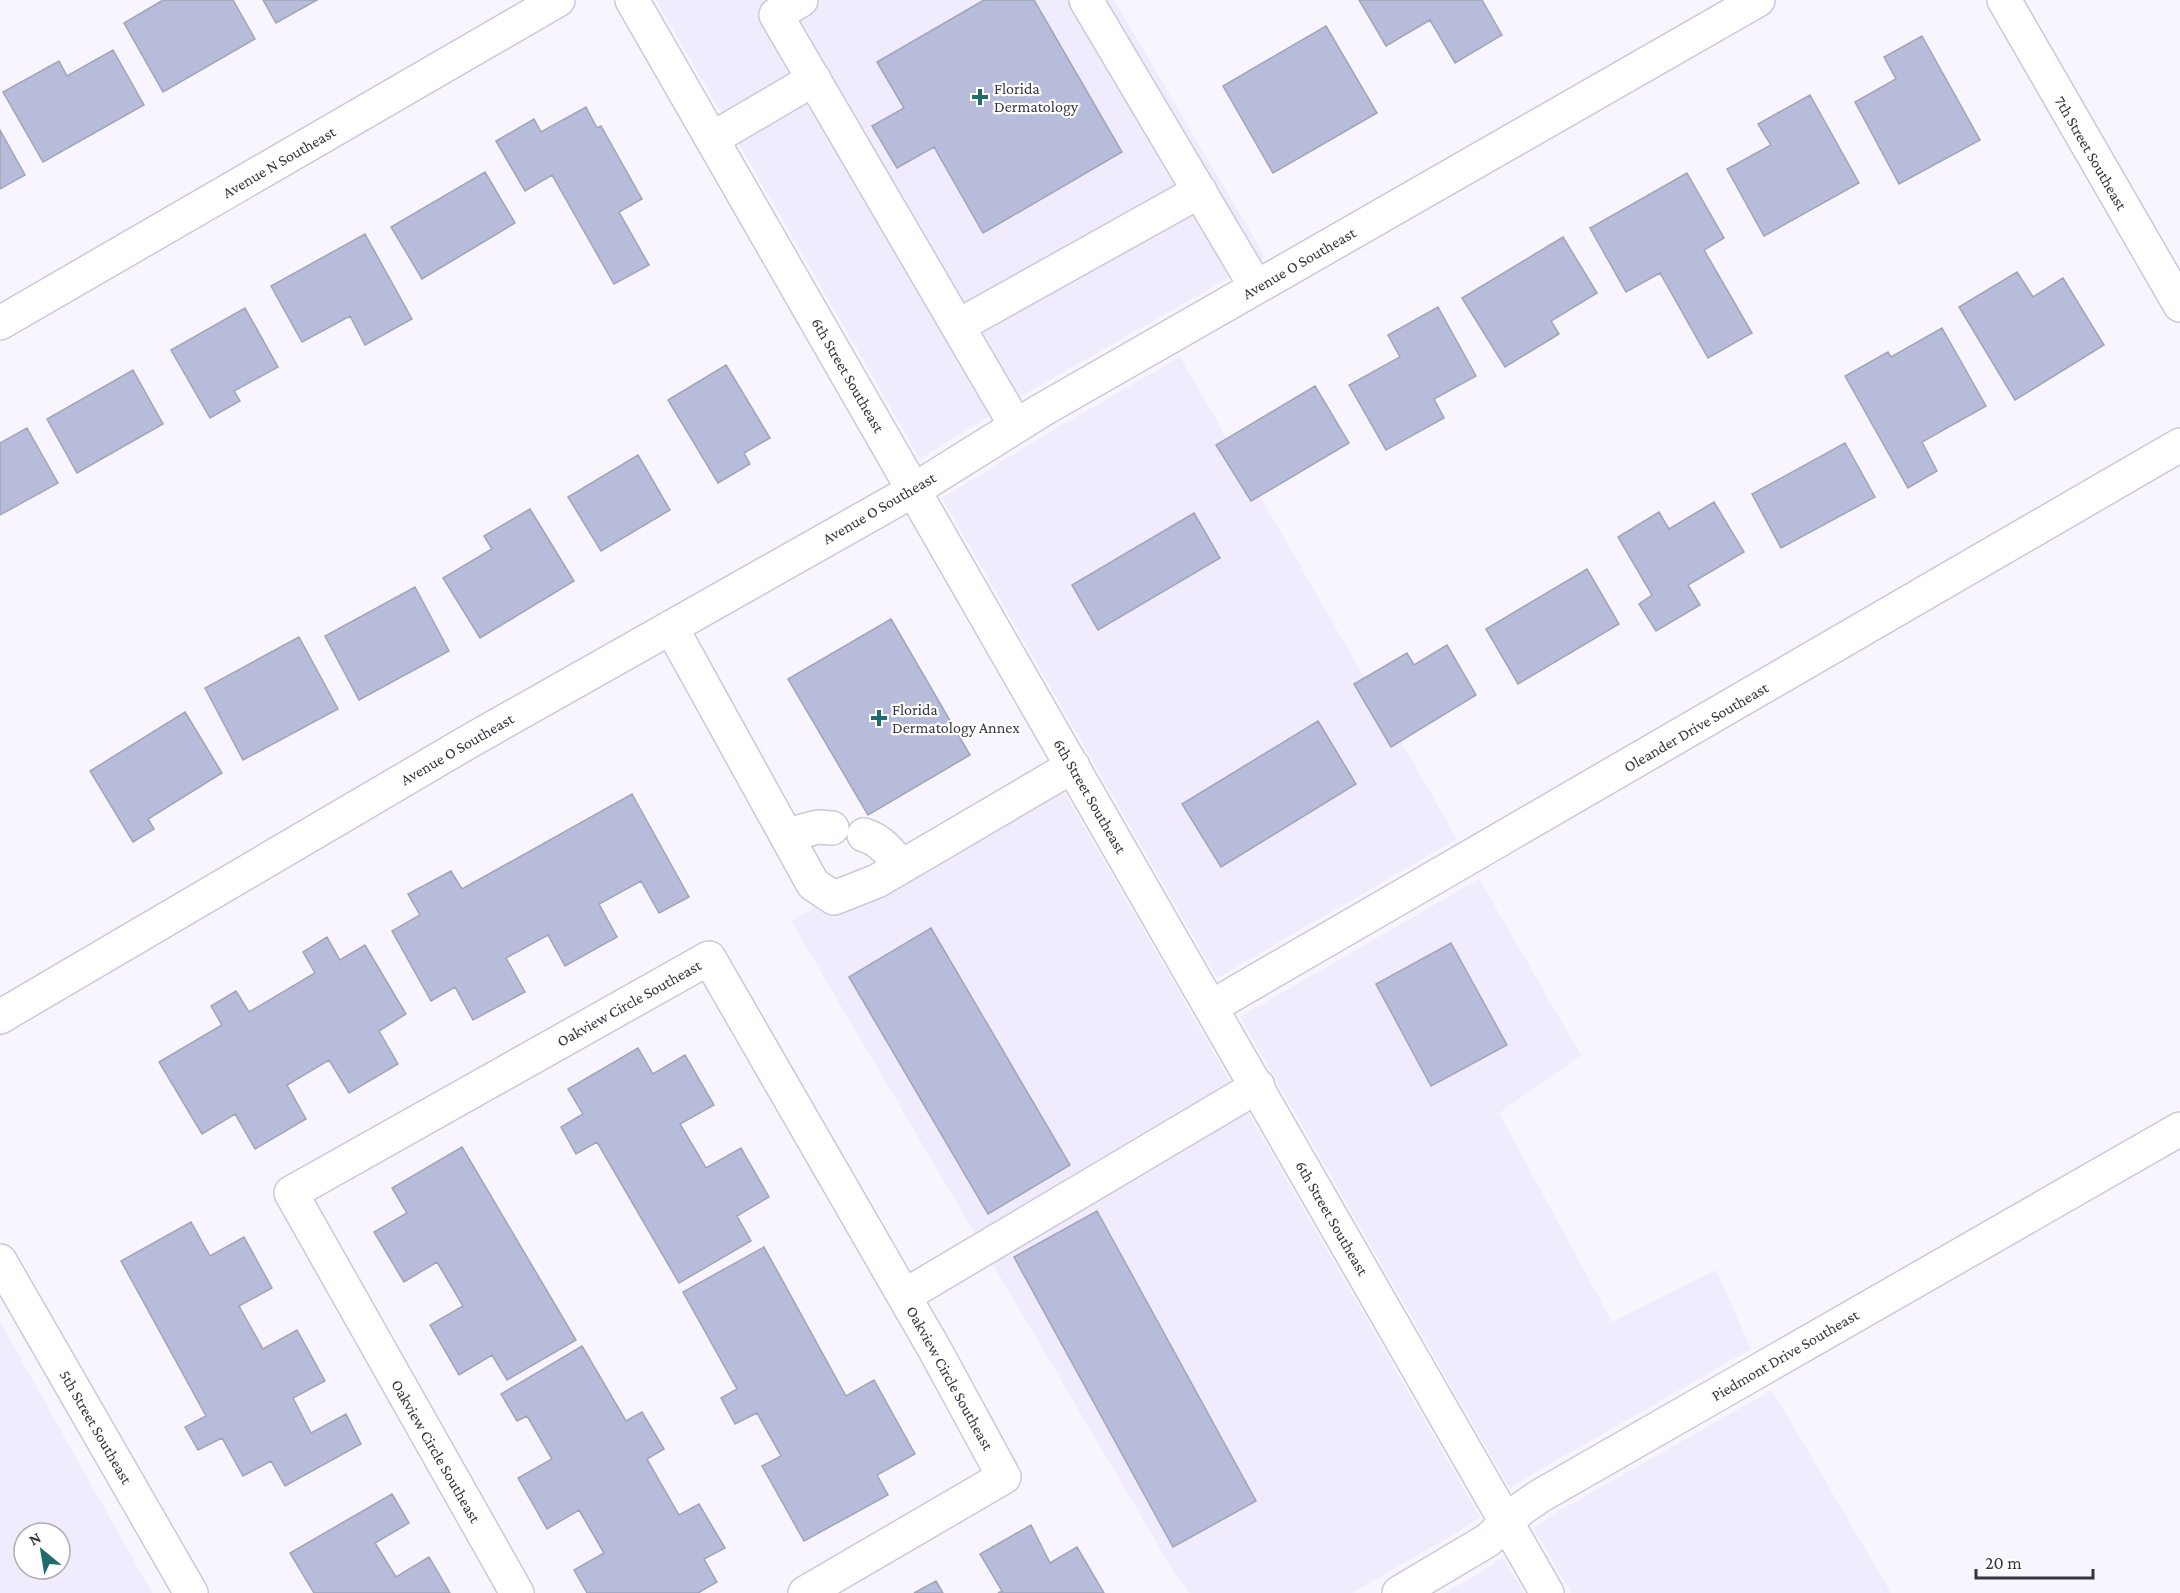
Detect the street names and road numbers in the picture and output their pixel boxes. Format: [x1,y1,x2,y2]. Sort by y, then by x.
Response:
street label: 7th Street Southeast [2052,93,2131,213]
street label: Avenue N Southeast [220,122,339,201]
street label: Avenue O Southeast [1239,223,1359,302]
street label: 6th Street Southeast [808,315,888,436]
street label: Avenue O Southeast [819,468,939,547]
street label: Oleander Drive Southeast [1621,678,1772,775]
street label: Avenue O Southeast [397,709,517,788]
street label: 6th Street Southeast [1050,736,1130,857]
street label: Oakview Circle Southeast [554,956,705,1050]
street label: 6th Street Southeast [1292,1158,1372,1279]
street label: Oakview Circle Southeast [903,1303,997,1454]
street label: Piedmont Drive Southeast [1708,1306,1862,1404]
street label: 5th Street Southeast [56,1367,136,1488]
street label: Oakview Circle Southeast [388,1376,484,1526]

